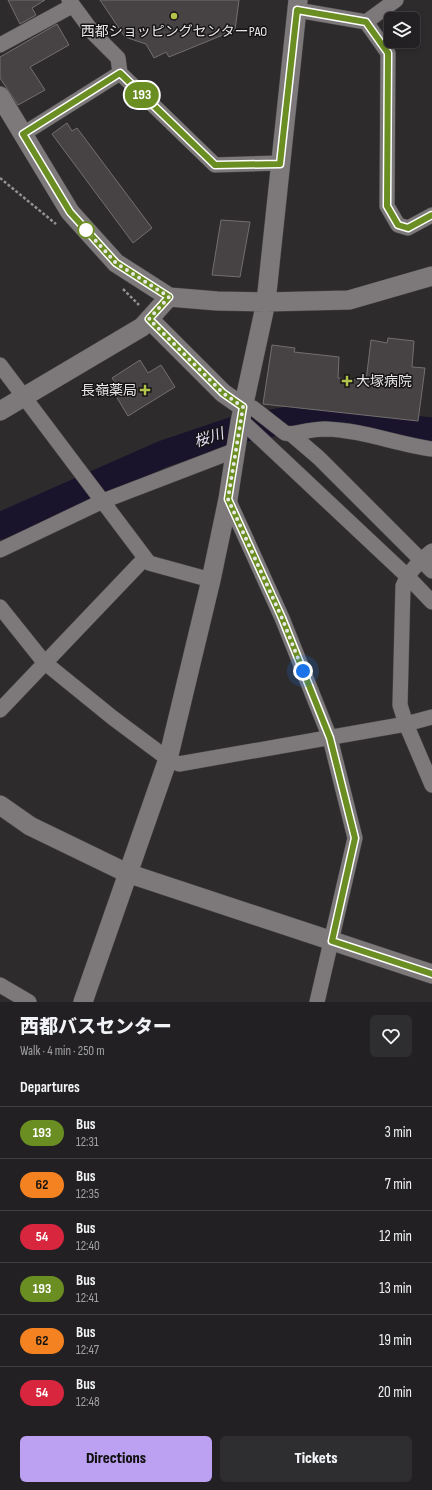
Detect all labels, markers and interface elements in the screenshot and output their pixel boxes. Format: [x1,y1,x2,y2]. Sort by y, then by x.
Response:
marker: 西都ショッピングセンターPAO [169,11,179,21]
map controls [384,12,420,48]
button: layers [384,12,420,48]
place label: 西都ショッピングセンターPAO [81,23,267,40]
line badge: 193 [119,82,165,108]
text: 193 [133,86,151,103]
unlabelled marker [77,221,95,239]
place label: 大塚病院 [356,373,412,390]
marker: 大塚病院 [341,375,353,387]
place label: 長嶺薬局 [81,382,137,399]
marker: 長嶺薬局 [140,385,150,395]
water label: 桜川 [192,424,228,452]
your location [293,661,313,681]
button: heart [370,1015,412,1057]
text: 西都バスセンター [20,1016,172,1039]
text: Walk · 4 min · 250 m [20,1043,105,1059]
text: Departures [20,1078,80,1097]
text: Bus [76,1115,95,1134]
text: 3 min [384,1123,412,1142]
text: 193 [33,1124,51,1141]
text: 12:31 [76,1134,99,1150]
text: Bus [76,1167,95,1186]
text: 7 min [385,1175,412,1194]
text: 62 [36,1176,48,1193]
text: 12:35 [76,1186,99,1202]
text: Bus [76,1219,95,1238]
text: 12 min [379,1227,412,1246]
text: 54 [36,1228,48,1245]
text: 12:40 [76,1238,100,1254]
text: Bus [76,1271,95,1290]
text: 13 min [379,1279,412,1298]
text: 193 [33,1280,51,1297]
text: 12:41 [76,1290,99,1306]
text: Bus [76,1323,95,1342]
text: 19 min [379,1331,412,1350]
text: 62 [36,1332,48,1349]
text: 12:47 [76,1342,99,1358]
text: Bus [76,1375,95,1394]
text: 20 min [378,1383,412,1402]
text: 54 [36,1384,48,1401]
text: 12:48 [76,1394,100,1410]
button: Directions [20,1436,212,1482]
button: Tickets [220,1436,412,1482]

